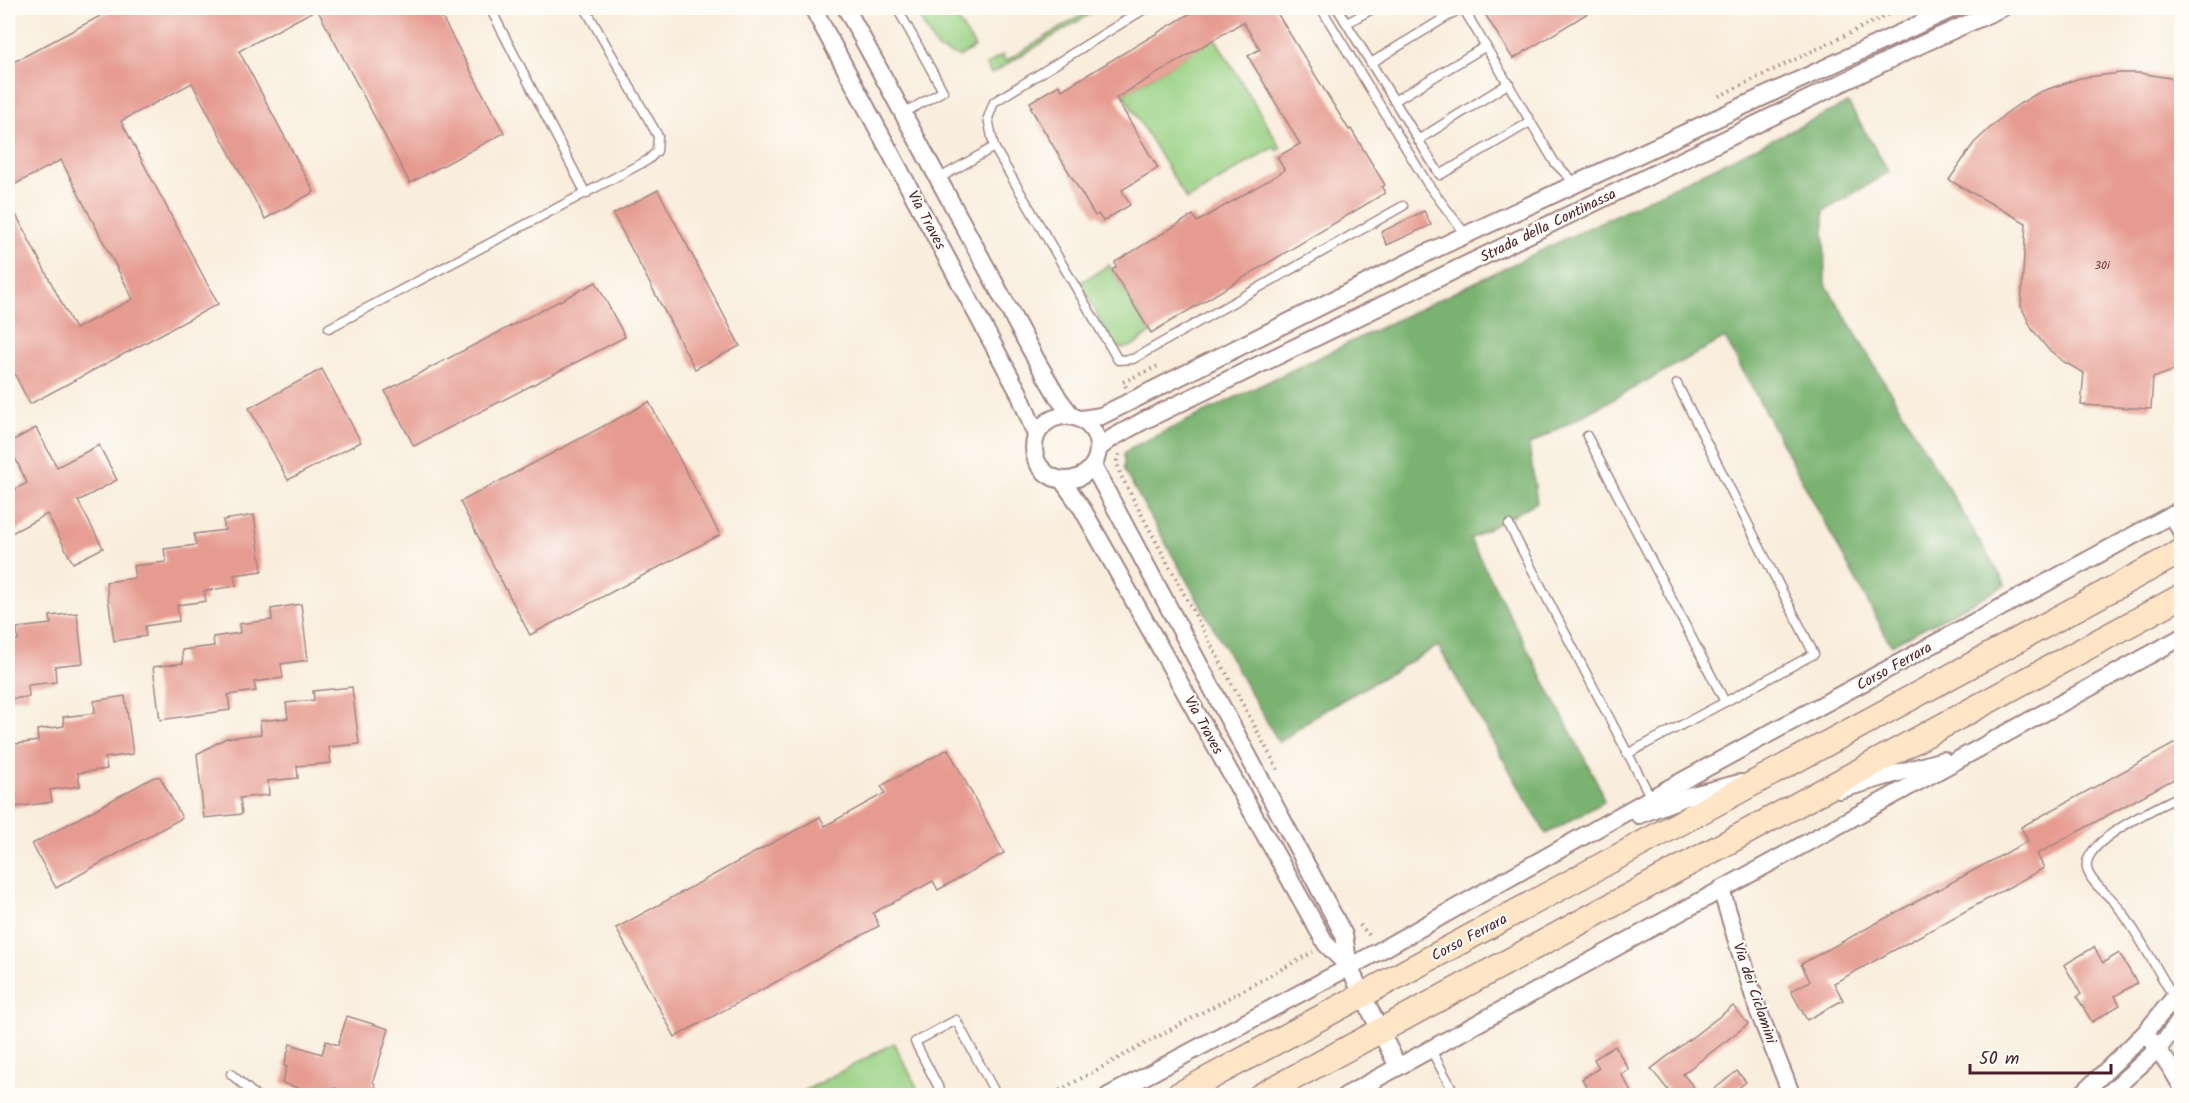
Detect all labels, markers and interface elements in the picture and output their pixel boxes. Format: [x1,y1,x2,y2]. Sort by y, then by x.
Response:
street label: Strada della Continassa [1476,182,1621,269]
street label: Via Traves [900,187,952,255]
house number: 30i [2094,256,2111,275]
street label: Corso Ferrara [1852,636,1937,698]
street label: Via Traves [1177,692,1229,760]
street label: Corso Ferrara [1427,908,1512,968]
street label: Via dei Ciclamini [1726,940,1783,1048]
scale bar [1970,1037,2111,1075]
text: 50 m [1979,1045,2019,1074]

